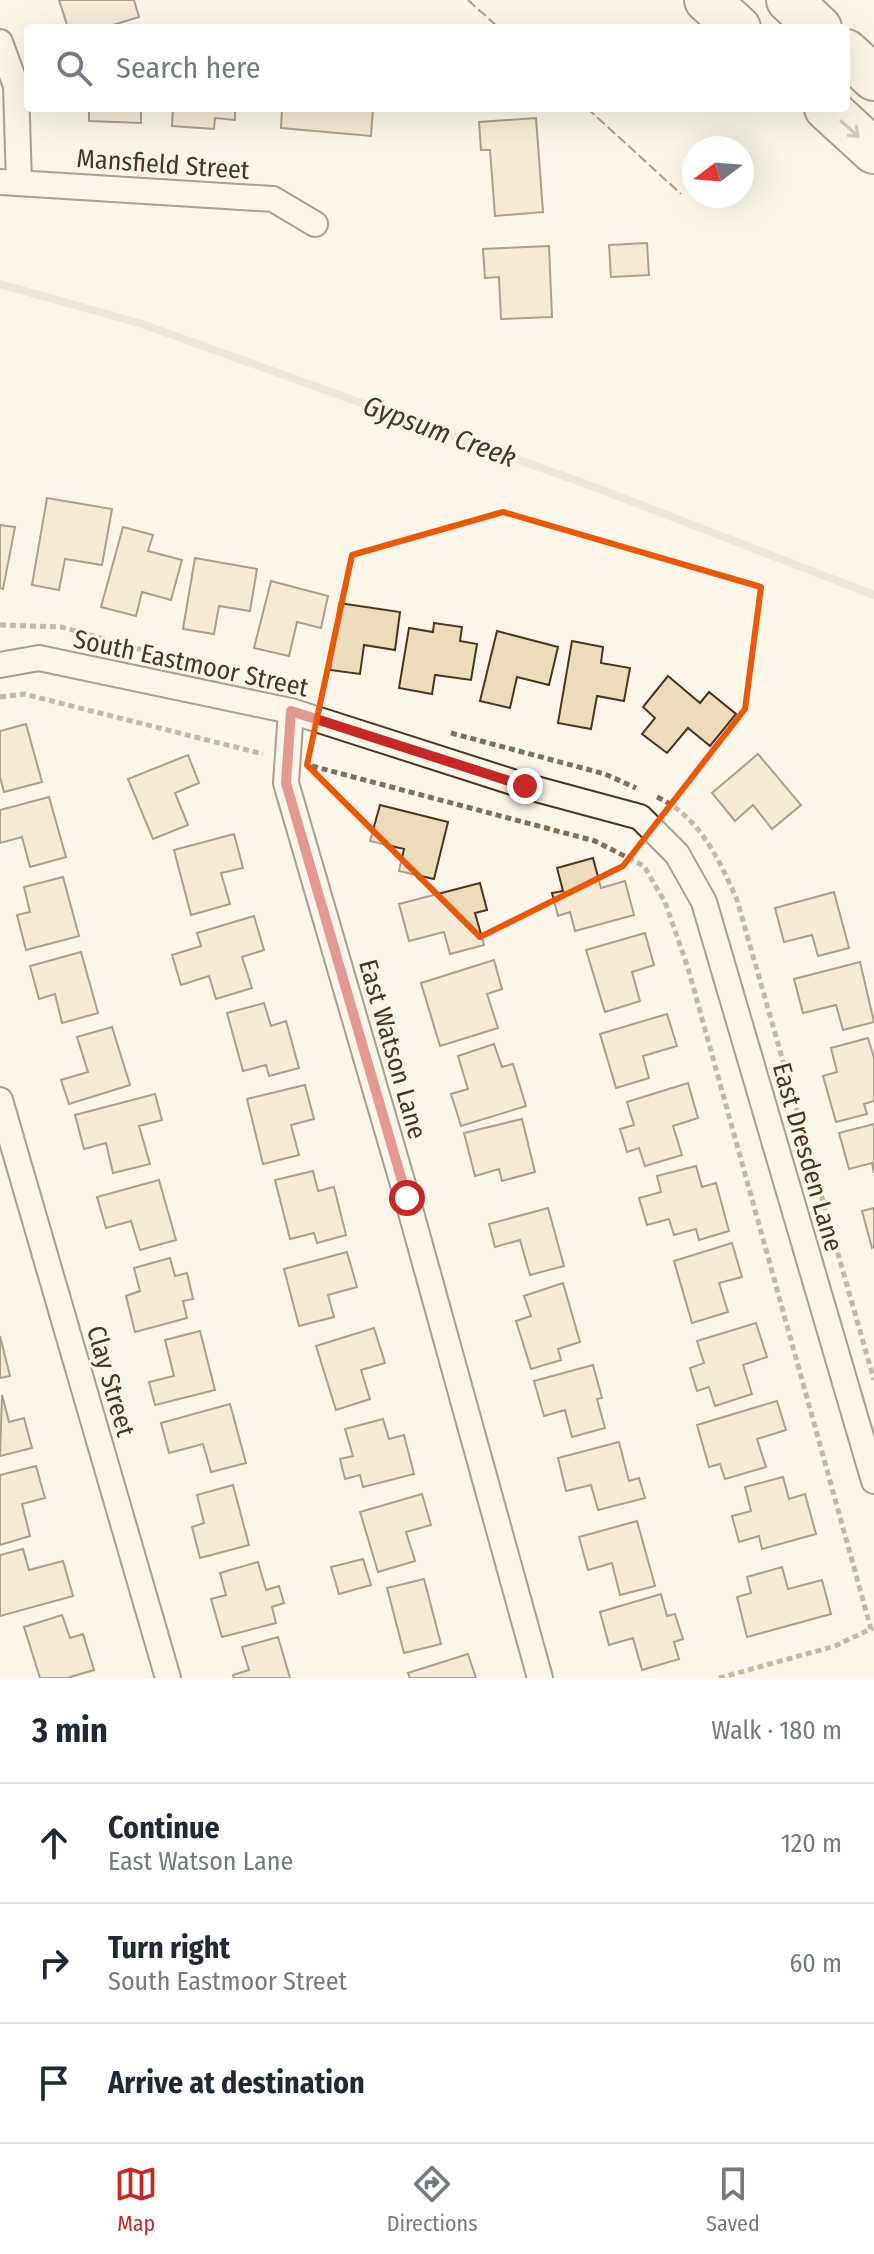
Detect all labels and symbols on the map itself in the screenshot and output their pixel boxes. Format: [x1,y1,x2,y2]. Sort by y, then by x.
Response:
one-way arrow [840,120,860,138]
north arrow [682,136,754,208]
street label: Mansfield Street [76,143,251,186]
water label: Gypsum Creek [359,389,521,474]
street label: South Eastmoor Street [71,623,311,704]
route end [507,768,543,804]
street label: East Watson Lane [352,956,433,1142]
street label: East Dresden Lane [766,1059,849,1255]
route start [389,1180,425,1216]
street label: Clay Street [80,1322,141,1441]

